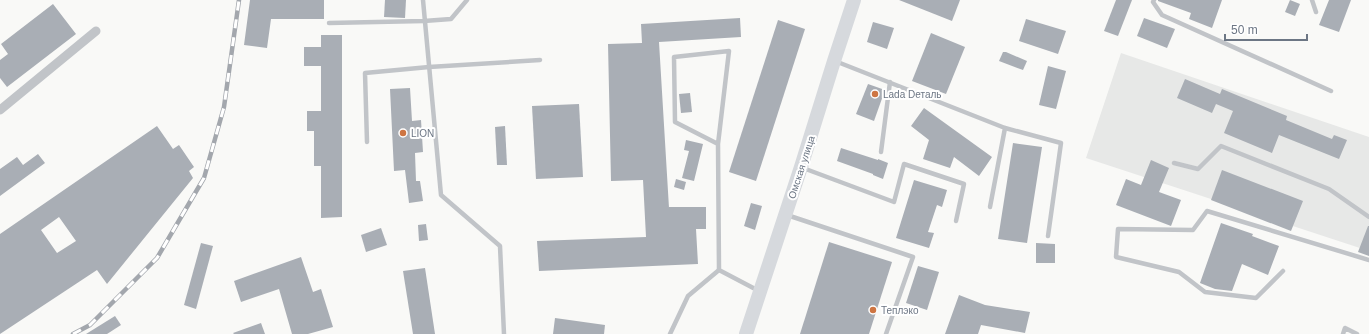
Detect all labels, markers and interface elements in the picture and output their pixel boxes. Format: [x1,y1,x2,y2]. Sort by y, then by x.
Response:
scale bar [1225,16,1307,42]
text: 50 m [1231,23,1258,37]
marker: Lada Dеталь [870,89,880,99]
place label: Lada Dеталь [883,89,942,100]
marker: LION [398,128,408,138]
place label: LION [411,128,434,139]
street label: Омская улица [786,134,817,200]
marker: Теплэко [868,305,878,315]
place label: Теплэко [881,305,919,316]

